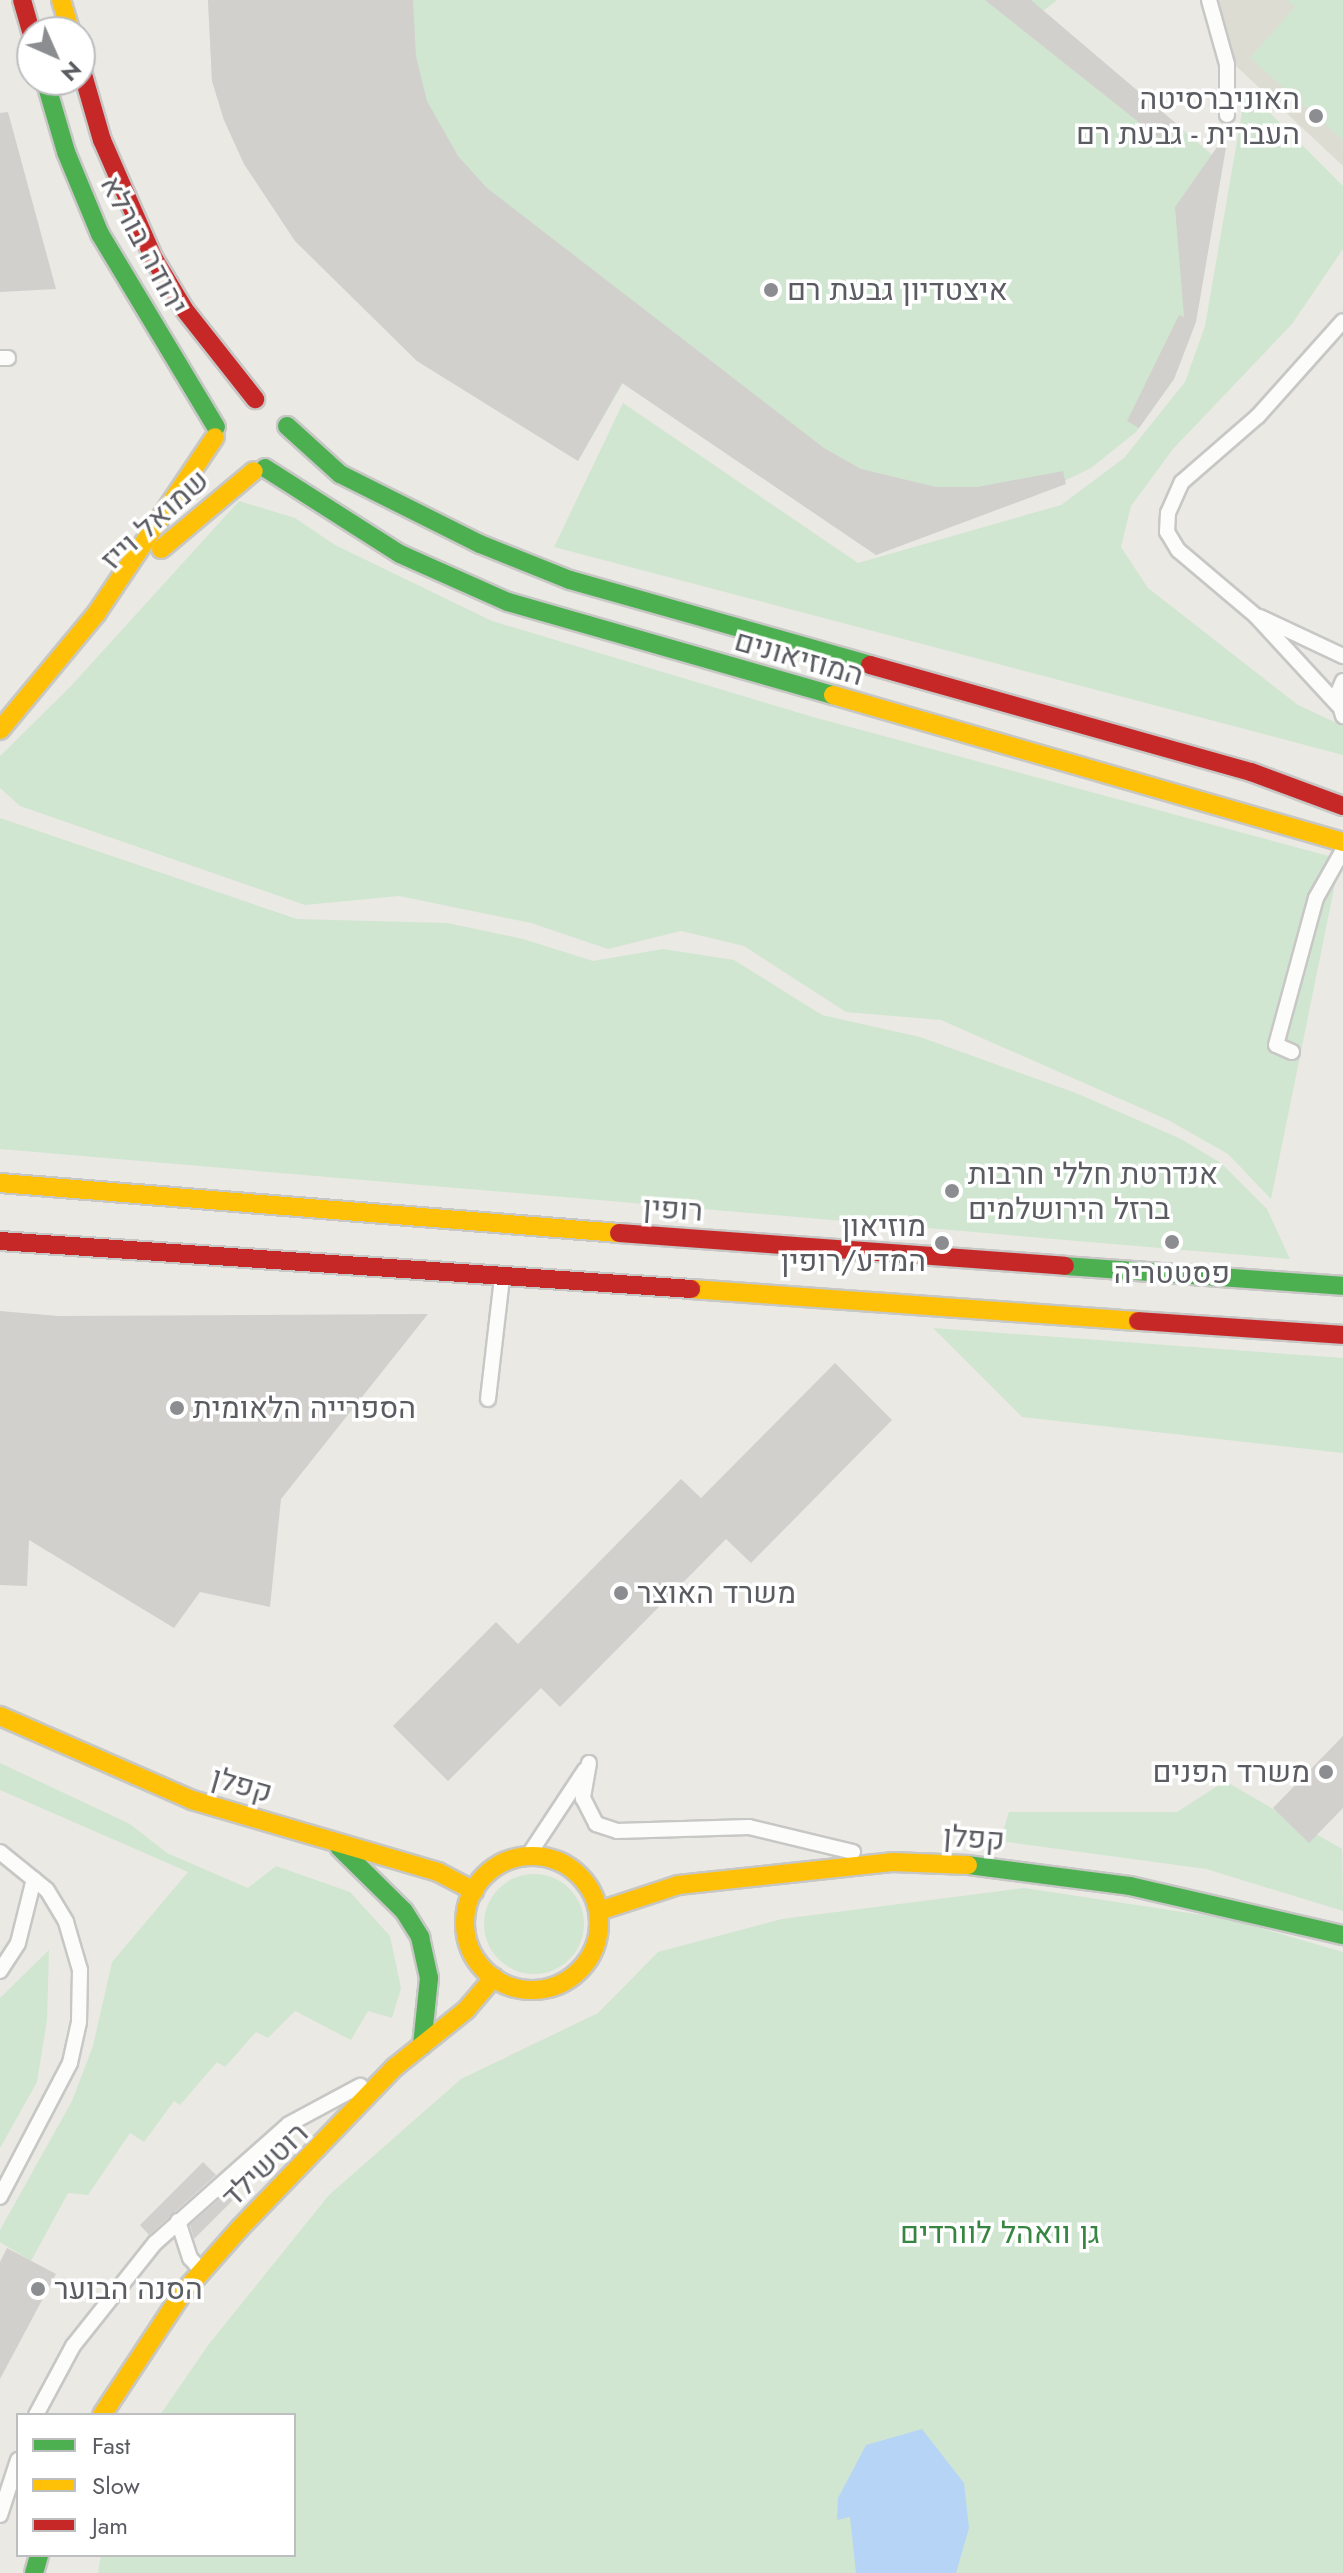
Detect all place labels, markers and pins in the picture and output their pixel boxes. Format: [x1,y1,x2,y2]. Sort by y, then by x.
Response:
place label: האוניברסיטה העברית - גבעת רם [1076,81,1300,152]
marker: האוניברסיטה העברית - גבעת רם [1307,107,1325,125]
place label: איצטדיון גבעת רם [787,272,1008,308]
marker: איצטדיון גבעת רם [762,281,780,299]
place label: אנדרטת חללי חרבות ברזל הירושלמים [968,1156,1218,1226]
marker: אנדרטת חללי חרבות ברזל הירושלמים [943,1182,961,1200]
place label: מוזיאון המדע/רופין [781,1208,926,1278]
marker: פסטטריה [1163,1233,1181,1251]
marker: מוזיאון המדע/רופין [933,1234,951,1252]
place label: פסטטריה [1114,1255,1230,1291]
place label: הספרייה הלאומית [193,1390,416,1426]
marker: הספרייה הלאומית [168,1399,186,1417]
place label: משרד האוצר [637,1575,796,1611]
marker: משרד האוצר [612,1584,630,1602]
place label: משרד הפנים [1152,1754,1310,1790]
marker: משרד הפנים [1317,1763,1335,1781]
place label: הסנה הבוער [54,2271,203,2307]
marker: הסנה הבוער [29,2280,47,2298]

